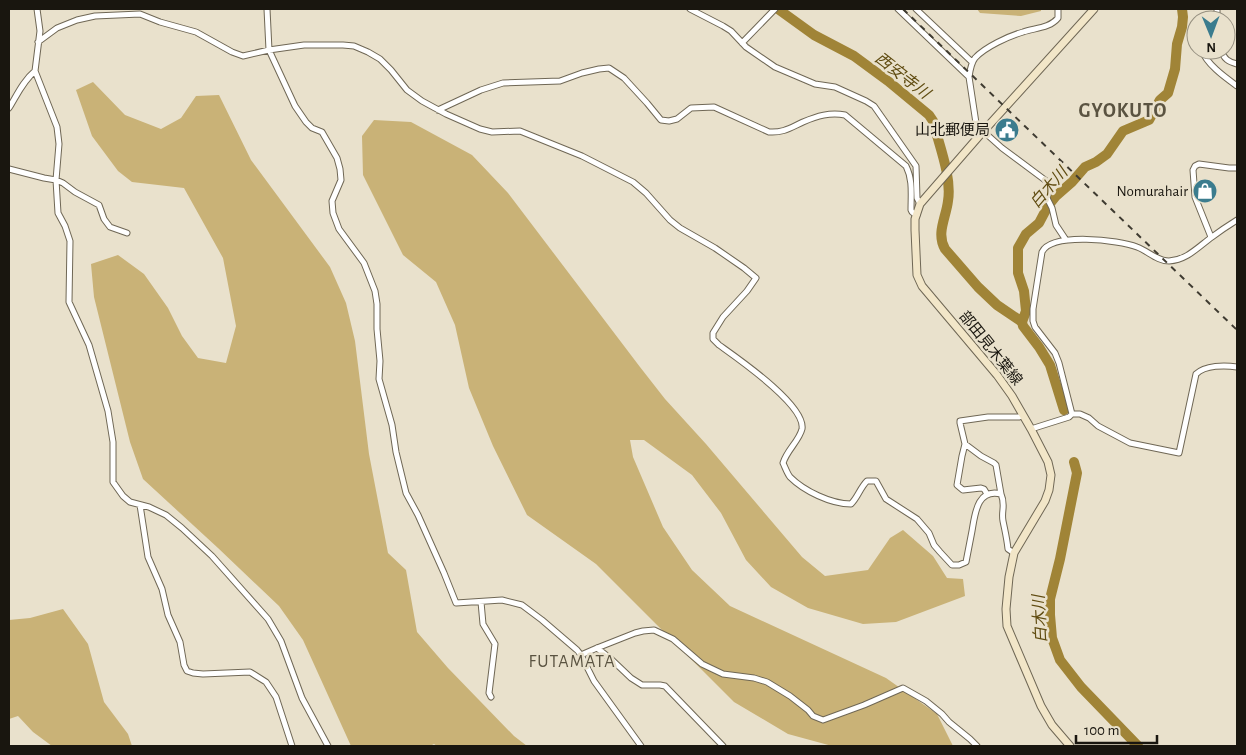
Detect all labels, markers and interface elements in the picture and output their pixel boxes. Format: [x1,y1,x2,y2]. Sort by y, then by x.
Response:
north arrow [1186,10,1236,60]
text: N [1206,40,1216,54]
water label: 西安寺川 [872,49,935,103]
district label: GYOKUTO [1079,101,1167,121]
public building icon: 山北郵便局 [994,117,1020,143]
place label: 山北郵便局 [915,121,990,138]
water label: 白木川 [1026,162,1072,211]
shop icon: Nomurahair [1192,178,1218,204]
place label: Nomurahair [1117,184,1188,199]
street label: 部田見木葉線 [956,308,1026,388]
water label: 白木川 [1030,593,1049,643]
district label: FUTAMATA [528,653,616,671]
scale bar [1076,712,1157,744]
text: 100 m [1084,723,1119,738]

